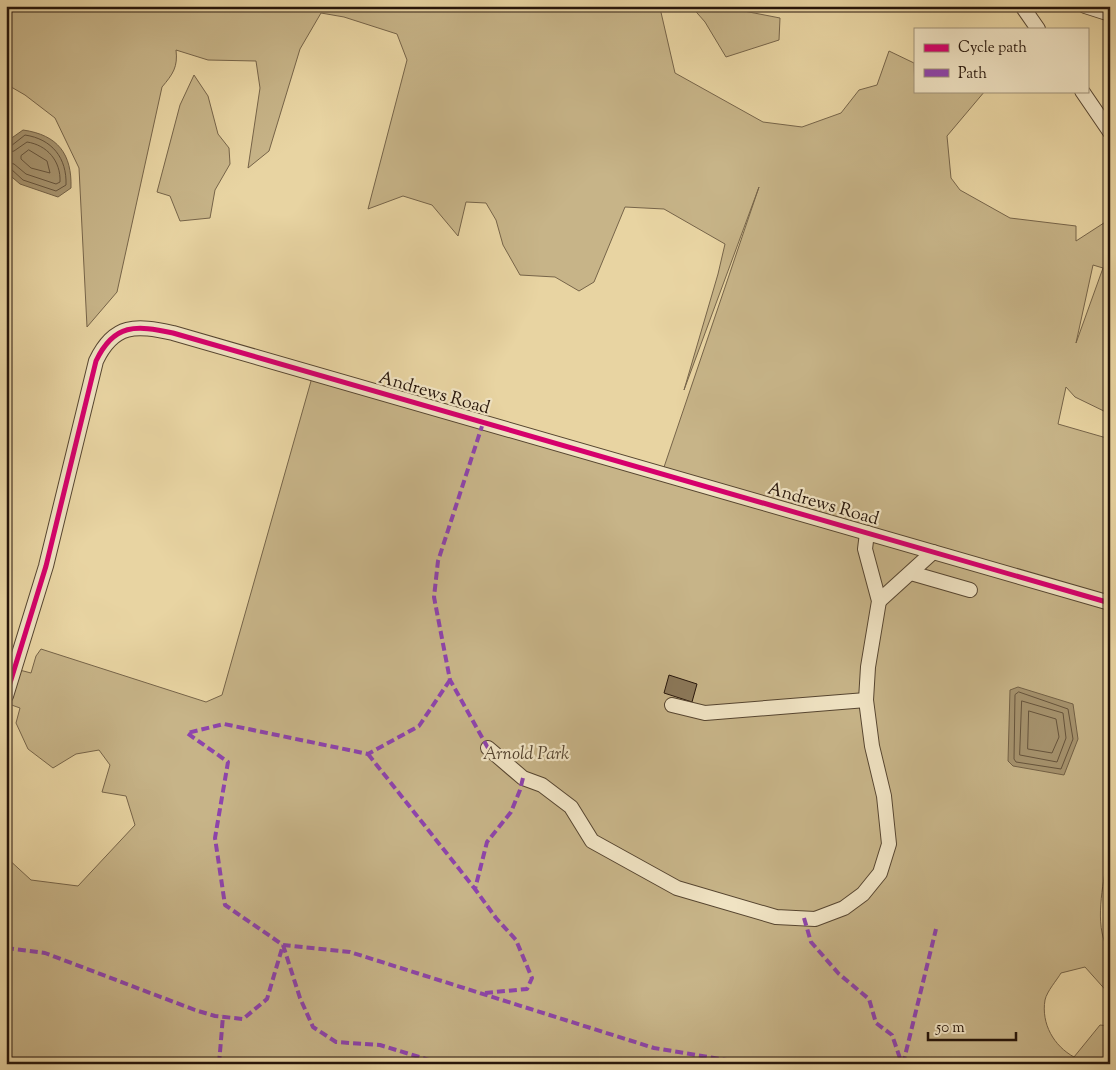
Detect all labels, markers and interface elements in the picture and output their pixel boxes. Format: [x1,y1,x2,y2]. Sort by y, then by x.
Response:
legend [914,28,1088,92]
text: Cycle path [958,38,1027,59]
text: Path [958,64,987,85]
street label: Andrews Road [375,366,493,422]
street label: Andrews Road [764,477,882,533]
park label: Arnold Park [483,742,569,768]
scale bar [928,1010,1016,1042]
text: 50 m [935,1018,965,1039]

